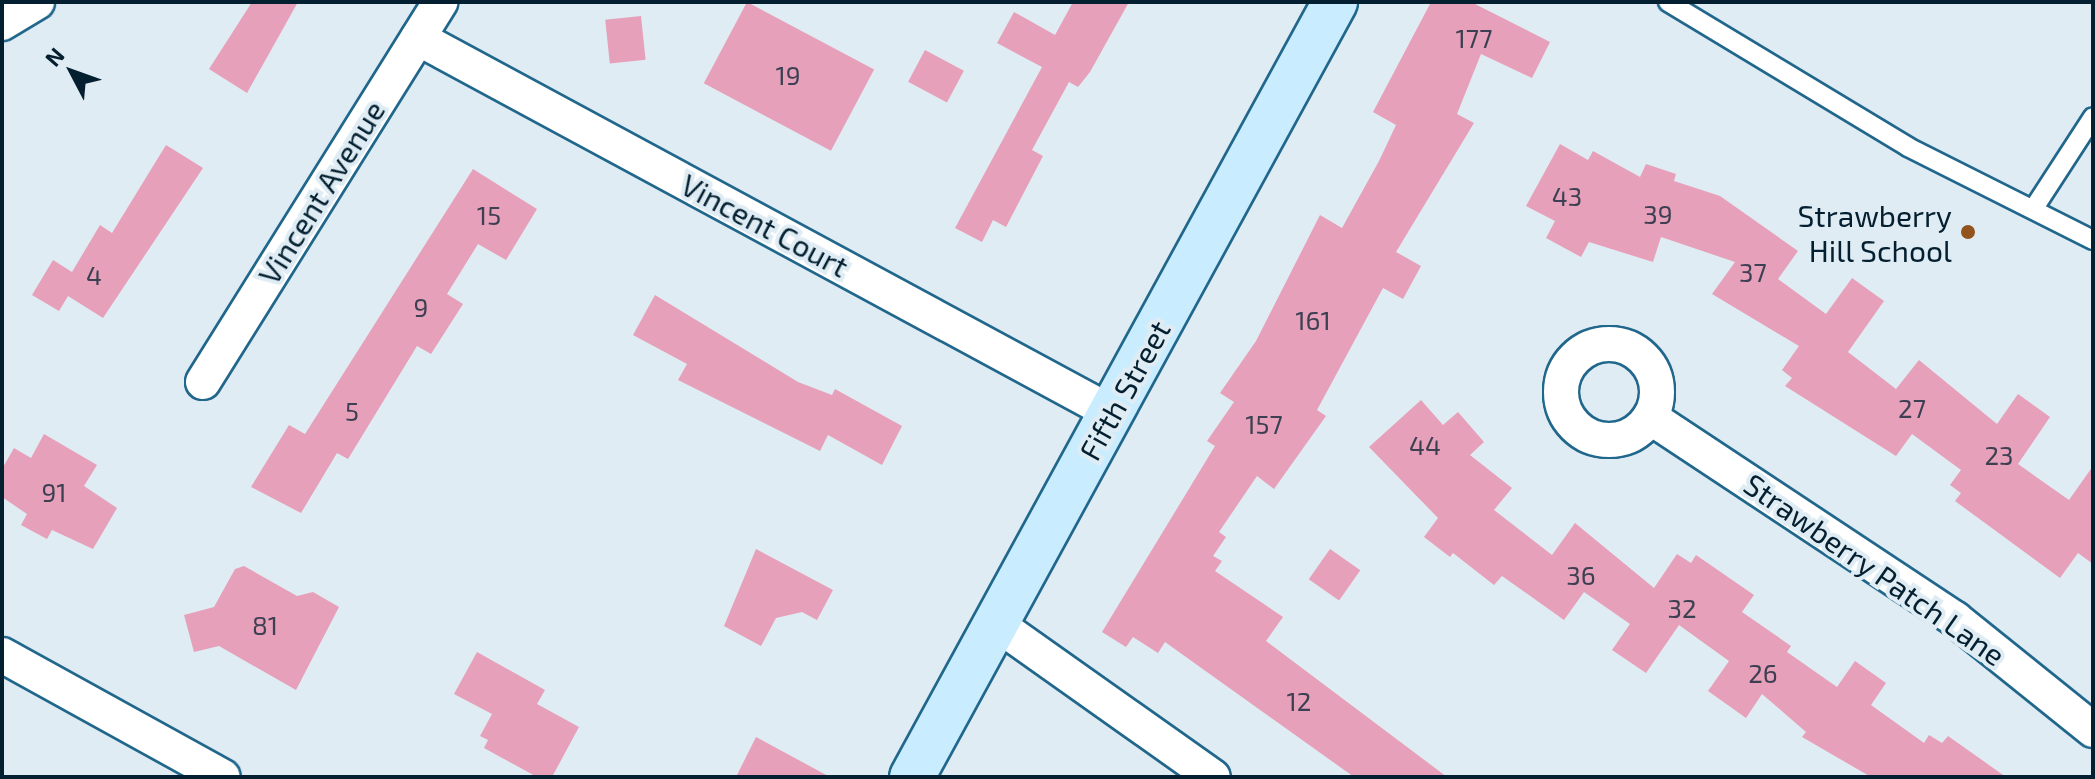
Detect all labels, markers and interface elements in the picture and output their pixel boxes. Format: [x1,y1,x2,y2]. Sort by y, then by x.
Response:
house number: 177 [1456,22,1492,54]
north arrow [32,32,112,112]
text: N [39,42,69,71]
house number: 19 [775,59,801,91]
street label: Vincent Avenue [250,94,392,290]
street label: Vincent Court [675,166,855,284]
house number: 43 [1552,180,1582,212]
place label: Strawberry Hill School [1798,197,1952,268]
house number: 39 [1643,198,1673,230]
house number: 15 [477,199,501,231]
marker: Strawberry Hill School [1959,223,1977,241]
house number: 37 [1739,256,1767,288]
house number: 4 [86,259,102,291]
house number: 9 [414,291,428,323]
house number: 161 [1295,304,1331,336]
street label: Fifth Street [1071,314,1177,466]
house number: 27 [1898,392,1926,424]
house number: 5 [345,395,359,427]
house number: 157 [1245,408,1283,440]
house number: 44 [1409,429,1441,461]
house number: 23 [1984,439,2014,471]
street label: Strawberry Patch Lane [1737,465,2013,673]
house number: 91 [41,476,67,508]
house number: 36 [1566,559,1596,591]
house number: 32 [1667,592,1697,624]
house number: 81 [252,609,278,641]
house number: 26 [1748,657,1778,689]
house number: 12 [1287,685,1311,717]

